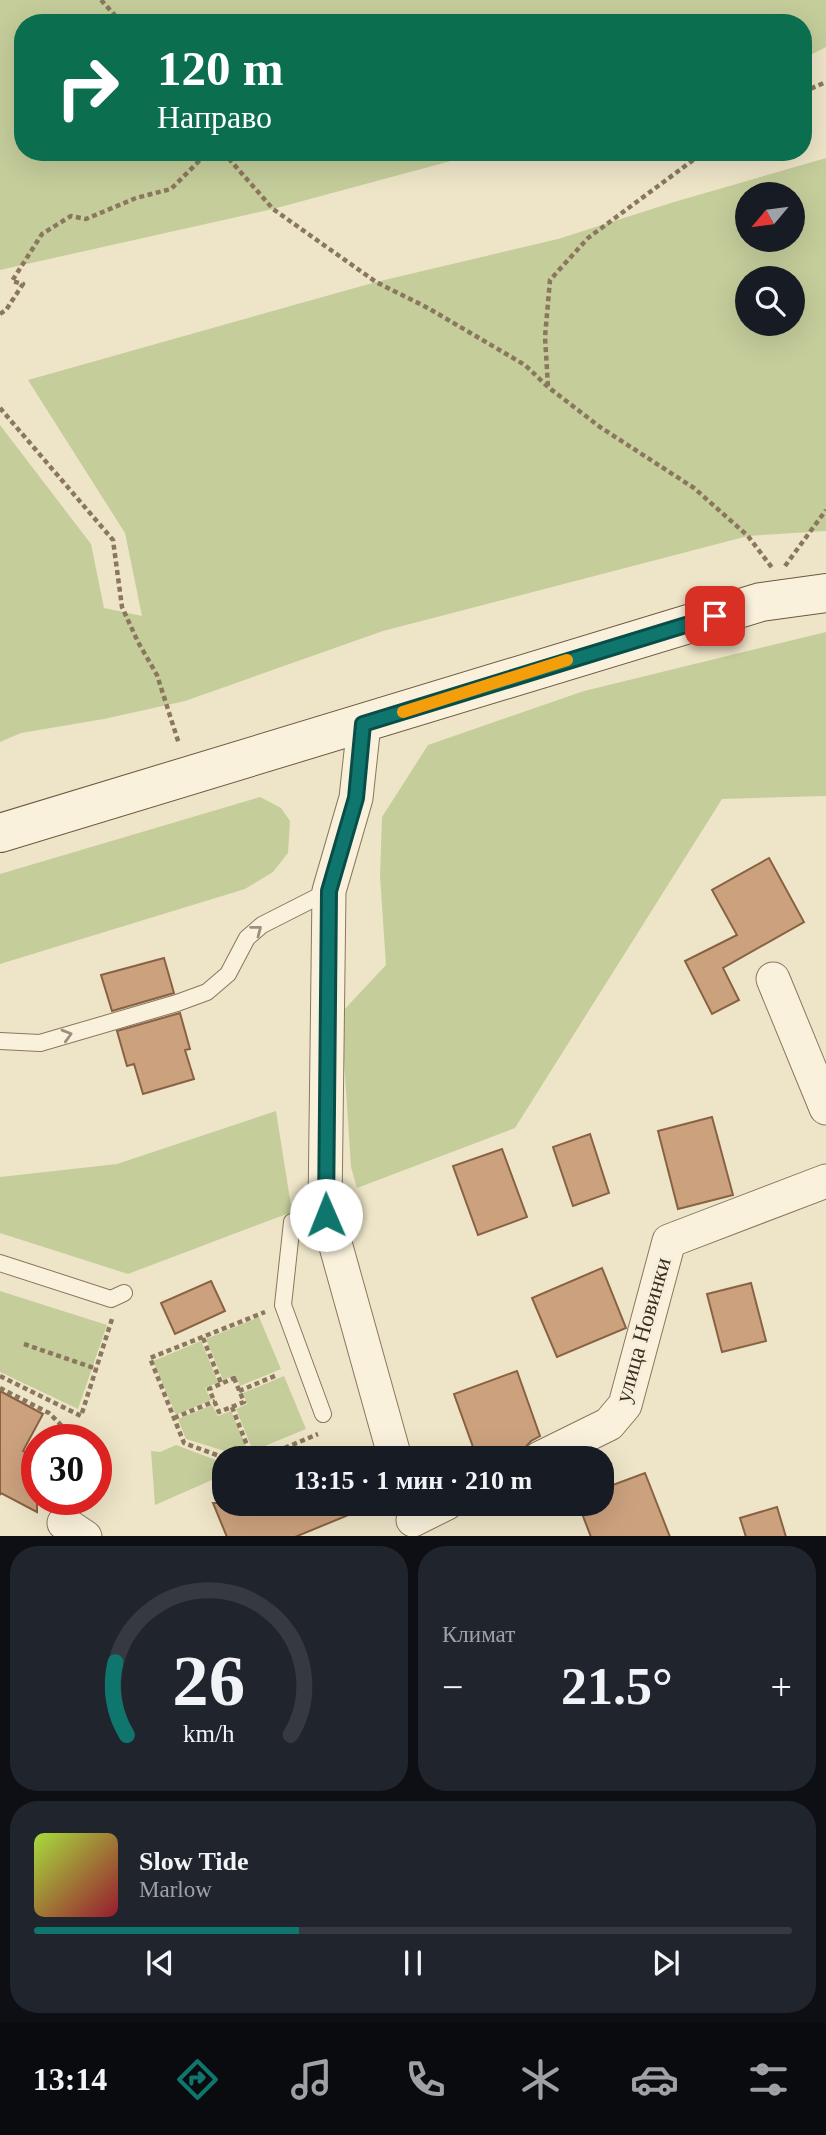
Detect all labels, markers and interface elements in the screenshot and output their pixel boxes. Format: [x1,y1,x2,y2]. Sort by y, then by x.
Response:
text: 120 m [157,41,284,96]
icon: right [42,42,133,133]
text: Направо [157,99,272,135]
north arrow [735,182,805,252]
map controls [735,182,805,336]
button: search [735,266,805,336]
pin [685,586,745,646]
icon: arrive [696,597,734,635]
one-way arrow [249,926,262,939]
one-way arrow [61,1029,73,1044]
position arrow [289,1178,363,1252]
street label: улица Новинки [610,1255,676,1405]
speed limit sign: 30 [21,1424,112,1515]
text: 13:15 · 1 мин · 210 m [294,1466,532,1495]
text: Климат [442,1622,515,1647]
text: 26 [173,1640,245,1721]
text: 21.5° [561,1658,673,1715]
text: − [442,1666,463,1708]
text: + [771,1666,792,1708]
text: km/h [183,1719,235,1746]
text: Slow Tide [139,1847,249,1876]
text: Marlow [139,1877,212,1902]
icon: previous [141,1944,179,1982]
icon: pause [394,1944,432,1982]
icon: next [647,1944,685,1982]
icon: directions [173,2055,222,2104]
icon: music [287,2055,336,2104]
icon: phone [401,2055,450,2104]
icon: climate [516,2055,565,2104]
icon: car [630,2055,679,2104]
icon: filters [744,2055,793,2104]
text: 13:14 [33,2061,107,2097]

